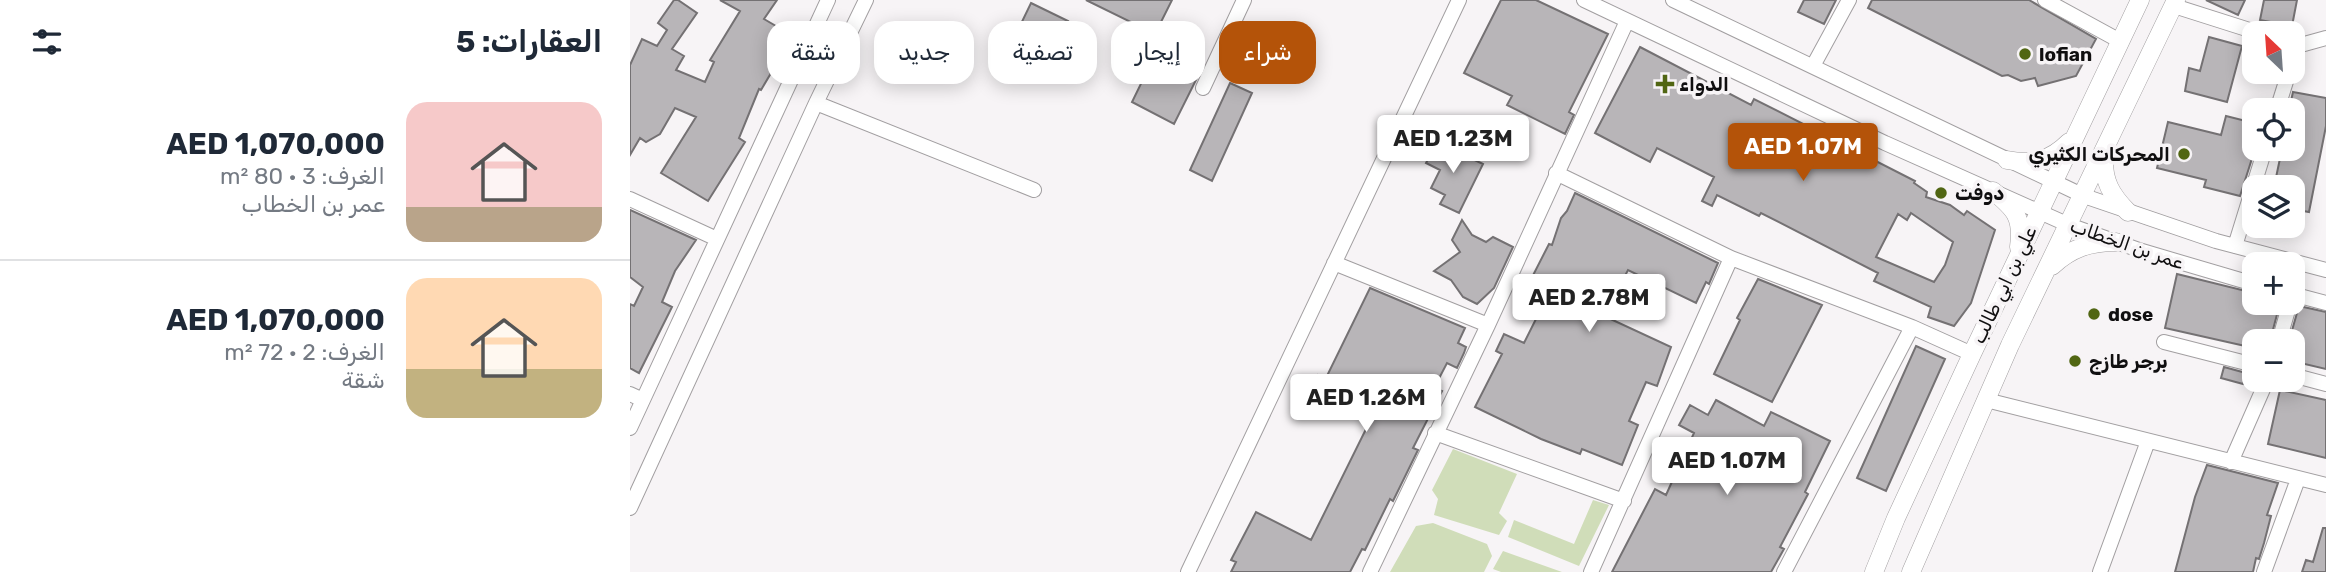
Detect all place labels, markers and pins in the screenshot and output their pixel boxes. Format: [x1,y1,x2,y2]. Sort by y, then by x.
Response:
place label: lofian [2039,43,2092,66]
marker: lofian [2017,46,2033,62]
place label: الدواء [1679,73,1729,96]
marker: الدواء [1657,76,1673,92]
pin: AED 1.23M [1373,116,1533,175]
pin: AED 1.07M [1723,124,1883,183]
place label: المحركات الكثيري [2029,143,2170,168]
marker: المحركات الكثيري [2176,146,2192,162]
place label: دوفت [1955,182,2004,205]
marker: دوفت [1933,185,1949,201]
pin: AED 2.78M [1509,274,1669,334]
place label: dose [2108,303,2153,326]
marker: dose [2086,306,2102,322]
place label: برجر طازج [2089,350,2168,375]
marker: برجر طازج [2067,353,2083,369]
pin: AED 1.26M [1286,374,1446,434]
pin: AED 1.07M [1647,438,1807,497]

